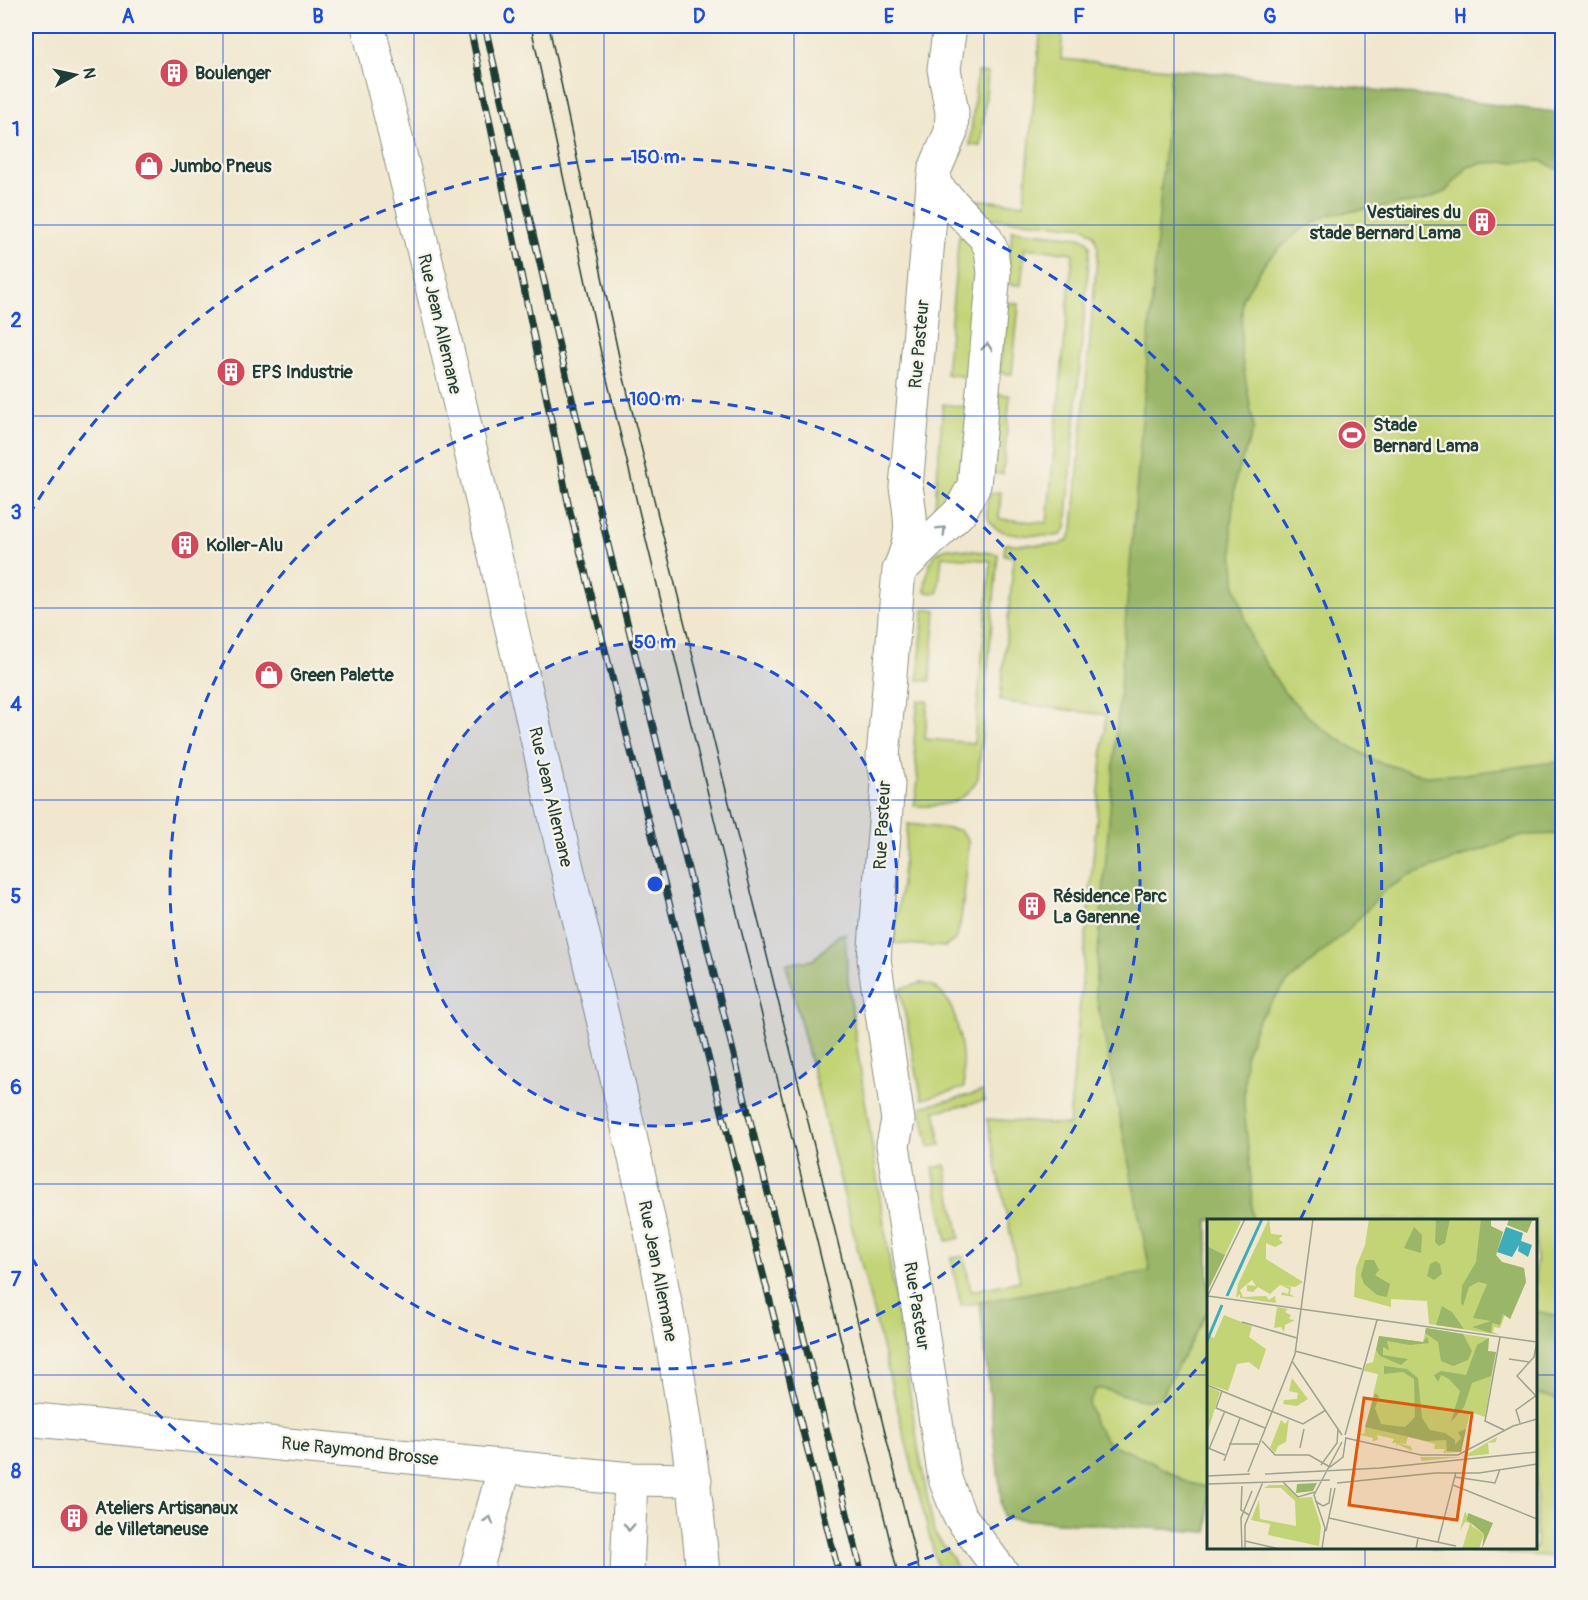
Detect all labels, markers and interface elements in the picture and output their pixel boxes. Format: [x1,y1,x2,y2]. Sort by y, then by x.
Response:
text: A [122,4,135,29]
text: B [312,4,324,29]
text: C [503,4,515,29]
text: D [693,4,706,29]
text: E [884,4,895,29]
text: F [1073,4,1085,29]
text: G [1263,4,1277,29]
text: H [1454,4,1467,29]
north arrow [45,45,105,105]
building icon: Boulenger [158,57,190,89]
place label: Boulenger [195,62,272,85]
text: N [78,66,100,80]
text: 1 [12,117,20,142]
text: 150 m [631,146,680,169]
shop icon: Jumbo Pneus [133,150,165,182]
place label: Jumbo Pneus [170,155,273,178]
place label: Vestiaires du stade Bernard Lama [1310,201,1462,245]
building icon: Vestiaires du stade Bernard Lama [1466,206,1498,238]
street label: Rue Jean Allemane [412,252,467,397]
street label: Rue Pasteur [904,298,935,390]
text: 2 [10,308,22,333]
one-way arrow [980,342,993,351]
building icon: EPS Industrie [215,356,247,388]
place label: EPS Industrie [252,361,354,384]
text: 100 m [629,388,681,411]
place label: Stade Bernard Lama [1373,414,1479,458]
sports icon: Stade Bernard Lama [1336,419,1368,451]
text: 3 [10,500,22,525]
one-way arrow [935,527,946,538]
building icon: Koller-Alu [169,529,201,561]
place label: Koller-Alu [206,534,283,557]
text: 50 m [634,631,676,654]
shop icon: Green Palette [253,659,285,691]
place label: Green Palette [290,664,395,687]
text: 4 [10,692,22,717]
street label: Rue Jean Allemane [523,725,578,870]
street label: Rue Pasteur [869,779,896,870]
centre of rings [645,874,665,894]
text: 5 [11,884,22,909]
place label: Résidence Parc La Garenne [1053,885,1167,929]
building icon: Résidence Parc La Garenne [1016,890,1048,922]
text: 6 [10,1075,22,1100]
street label: Rue Jean Allemane [633,1198,683,1344]
inset map [1207,1219,1537,1549]
street label: Rue Pasteur [898,1260,935,1353]
text: 7 [11,1267,22,1292]
street label: Rue Raymond Brosse [280,1432,440,1471]
text: 8 [11,1459,21,1484]
place label: Ateliers Artisanaux de Villetaneuse [95,1497,238,1541]
building icon: Ateliers Artisanaux de Villetaneuse [58,1502,90,1534]
one-way arrow [482,1515,495,1525]
one-way arrow [622,1522,635,1531]

